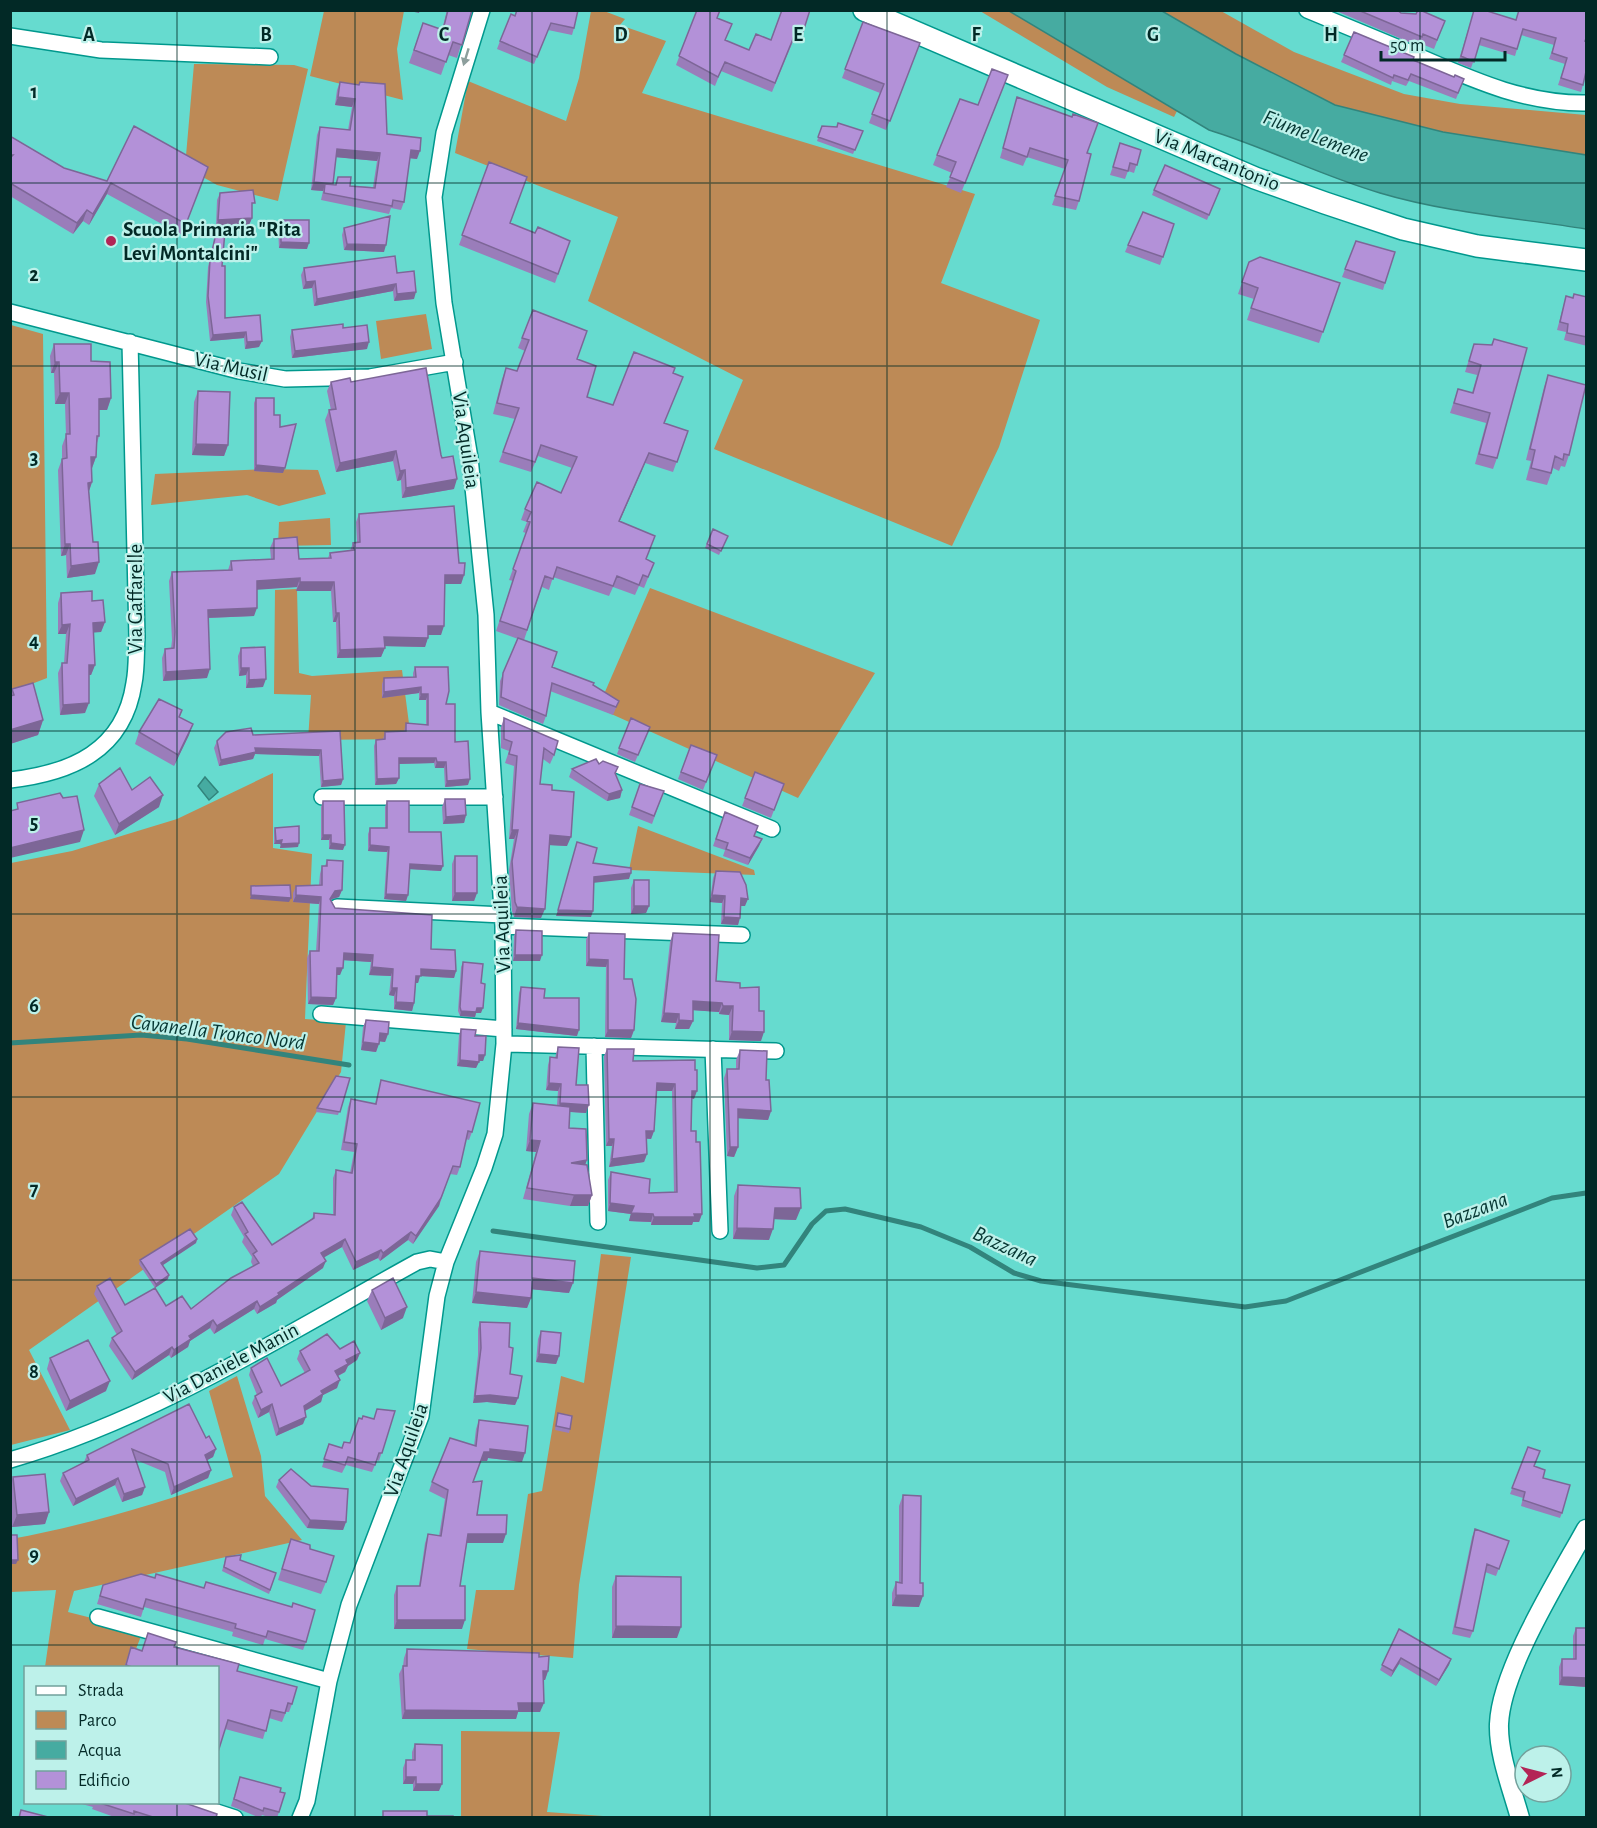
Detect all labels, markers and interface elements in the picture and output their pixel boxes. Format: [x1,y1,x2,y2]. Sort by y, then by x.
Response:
scale bar [1381,24,1506,62]
text: A [83,25,95,45]
text: B [260,25,272,45]
text: C [439,25,450,45]
text: D [614,25,628,45]
text: E [793,25,803,45]
text: F [971,25,981,45]
text: G [1147,25,1159,45]
text: H [1324,25,1338,45]
text: 50 m [1390,37,1424,55]
one-way arrow [461,48,470,66]
text: 1 [30,82,38,102]
water label: Fiume Lemene [1260,106,1372,166]
street label: Via Marcantonio [1151,125,1283,195]
place label: Scuola Primaria "Rita Levi Montalcini" [123,219,301,264]
marker: Scuola Primaria "Rita Levi Montalcini" [104,234,118,248]
text: 2 [29,265,39,285]
street label: Via Musil [192,348,270,386]
street label: Via Aquileia [449,390,483,490]
text: 3 [30,448,38,468]
street label: Via Gaffarelle [125,544,146,654]
text: 4 [29,631,39,651]
text: 5 [30,813,38,833]
street label: Via Aquileia [490,874,514,973]
text: 6 [29,996,39,1016]
water label: Cavanella Tronco Nord [130,1010,307,1054]
text: 7 [30,1179,39,1199]
water label: Bazzana [1439,1188,1511,1232]
water label: Bazzana [969,1222,1041,1270]
street label: Via Daniele Manin [160,1319,302,1407]
text: 8 [29,1362,39,1382]
street label: Via Aquileia [380,1400,432,1500]
text: 9 [29,1545,39,1565]
legend [24,1666,219,1804]
text: Strada [78,1682,124,1700]
text: Parco [78,1712,117,1730]
text: Acqua [78,1742,122,1760]
north arrow [1513,1744,1573,1804]
text: N [1548,1766,1565,1779]
text: Edificio [78,1772,130,1790]

